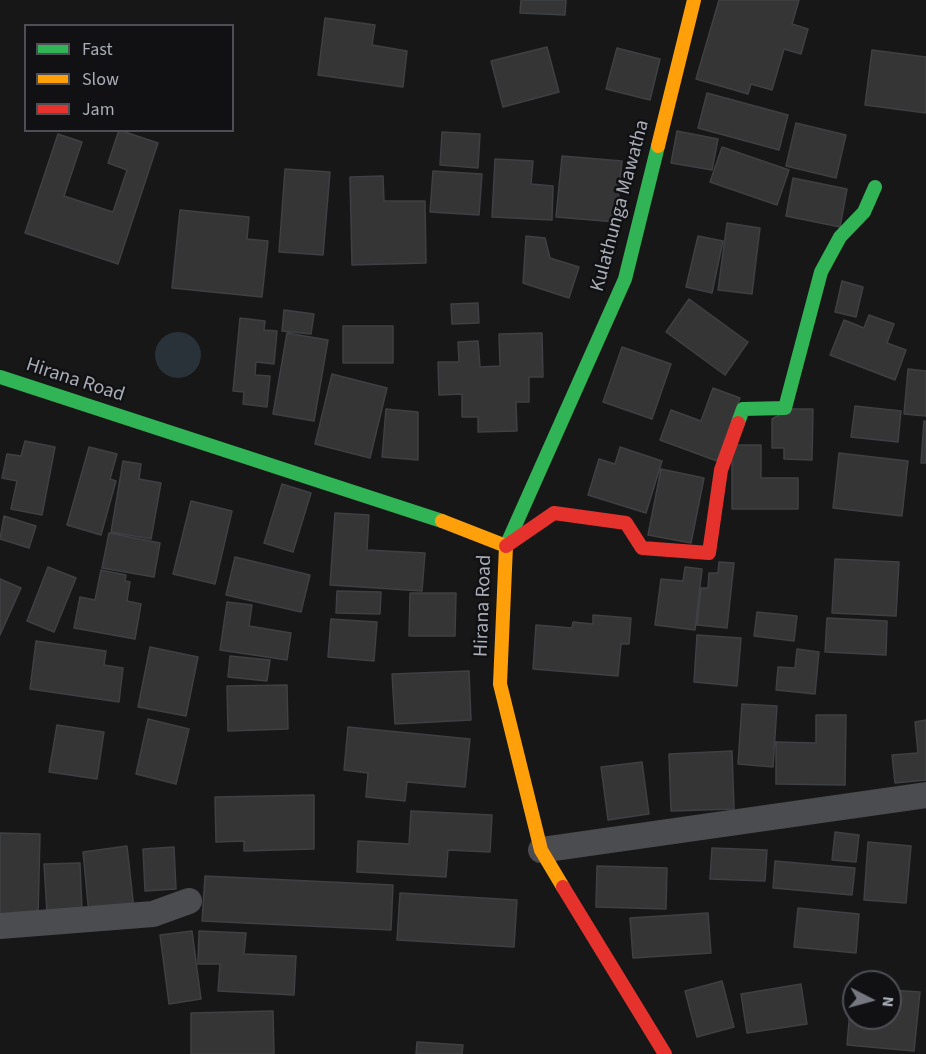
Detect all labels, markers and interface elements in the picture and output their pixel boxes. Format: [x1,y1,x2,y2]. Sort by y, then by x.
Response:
legend [24,24,234,132]
text: Fast [82,37,113,62]
text: Slow [82,67,119,92]
text: Jam [82,97,115,122]
street label: Kulathunga Mawatha [587,118,655,294]
street label: Hirana Road [23,354,127,408]
street label: Hirana Road [470,554,498,658]
north arrow [842,970,902,1030]
text: N [876,995,899,1008]

